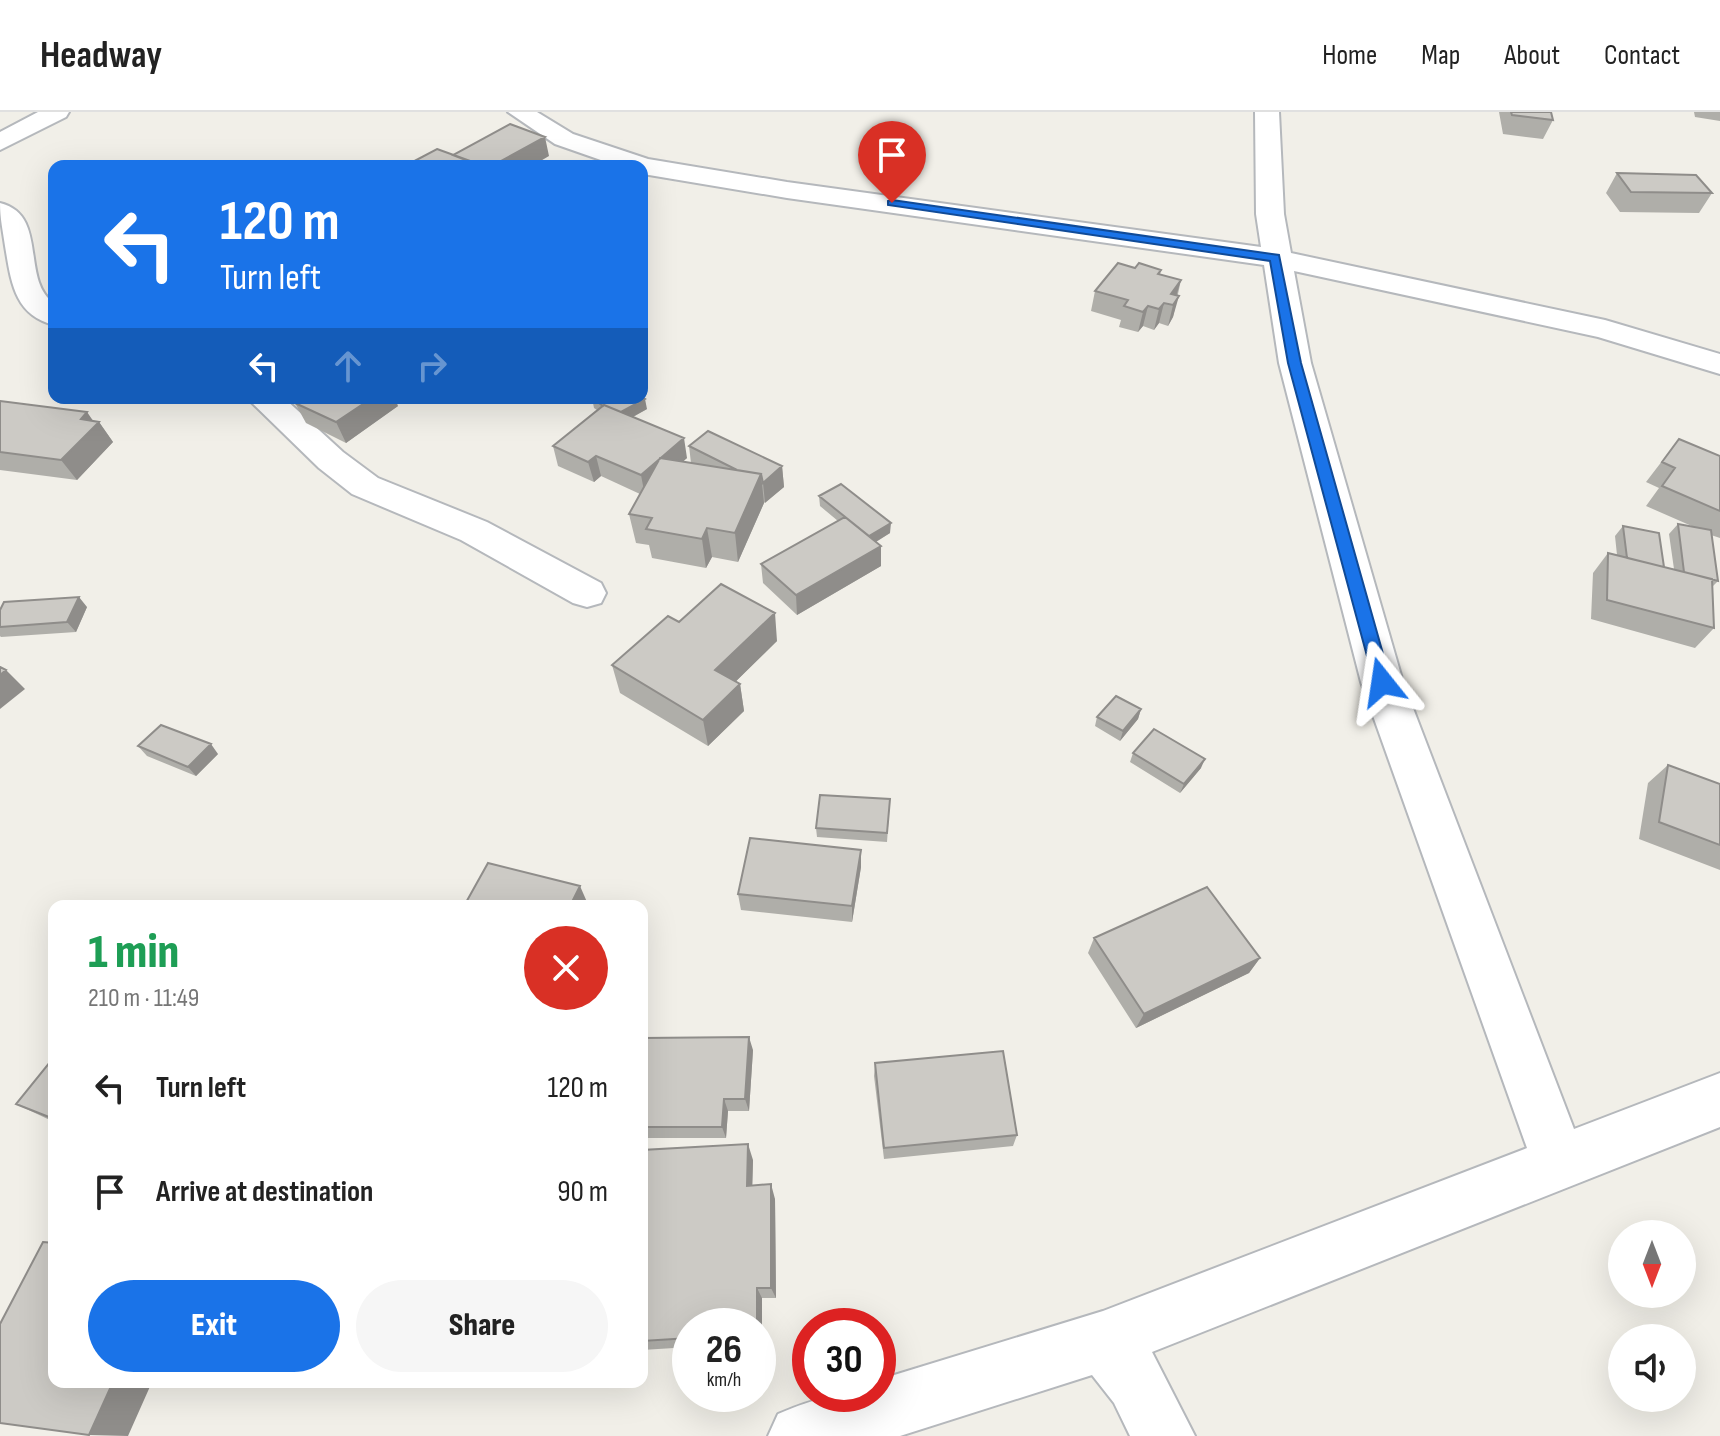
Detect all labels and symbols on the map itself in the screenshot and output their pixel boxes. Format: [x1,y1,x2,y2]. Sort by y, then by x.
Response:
pin [858,121,926,203]
position arrow [1340,640,1424,724]
north arrow [1608,1220,1696,1308]
speed limit sign: 30 [792,1308,896,1412]

